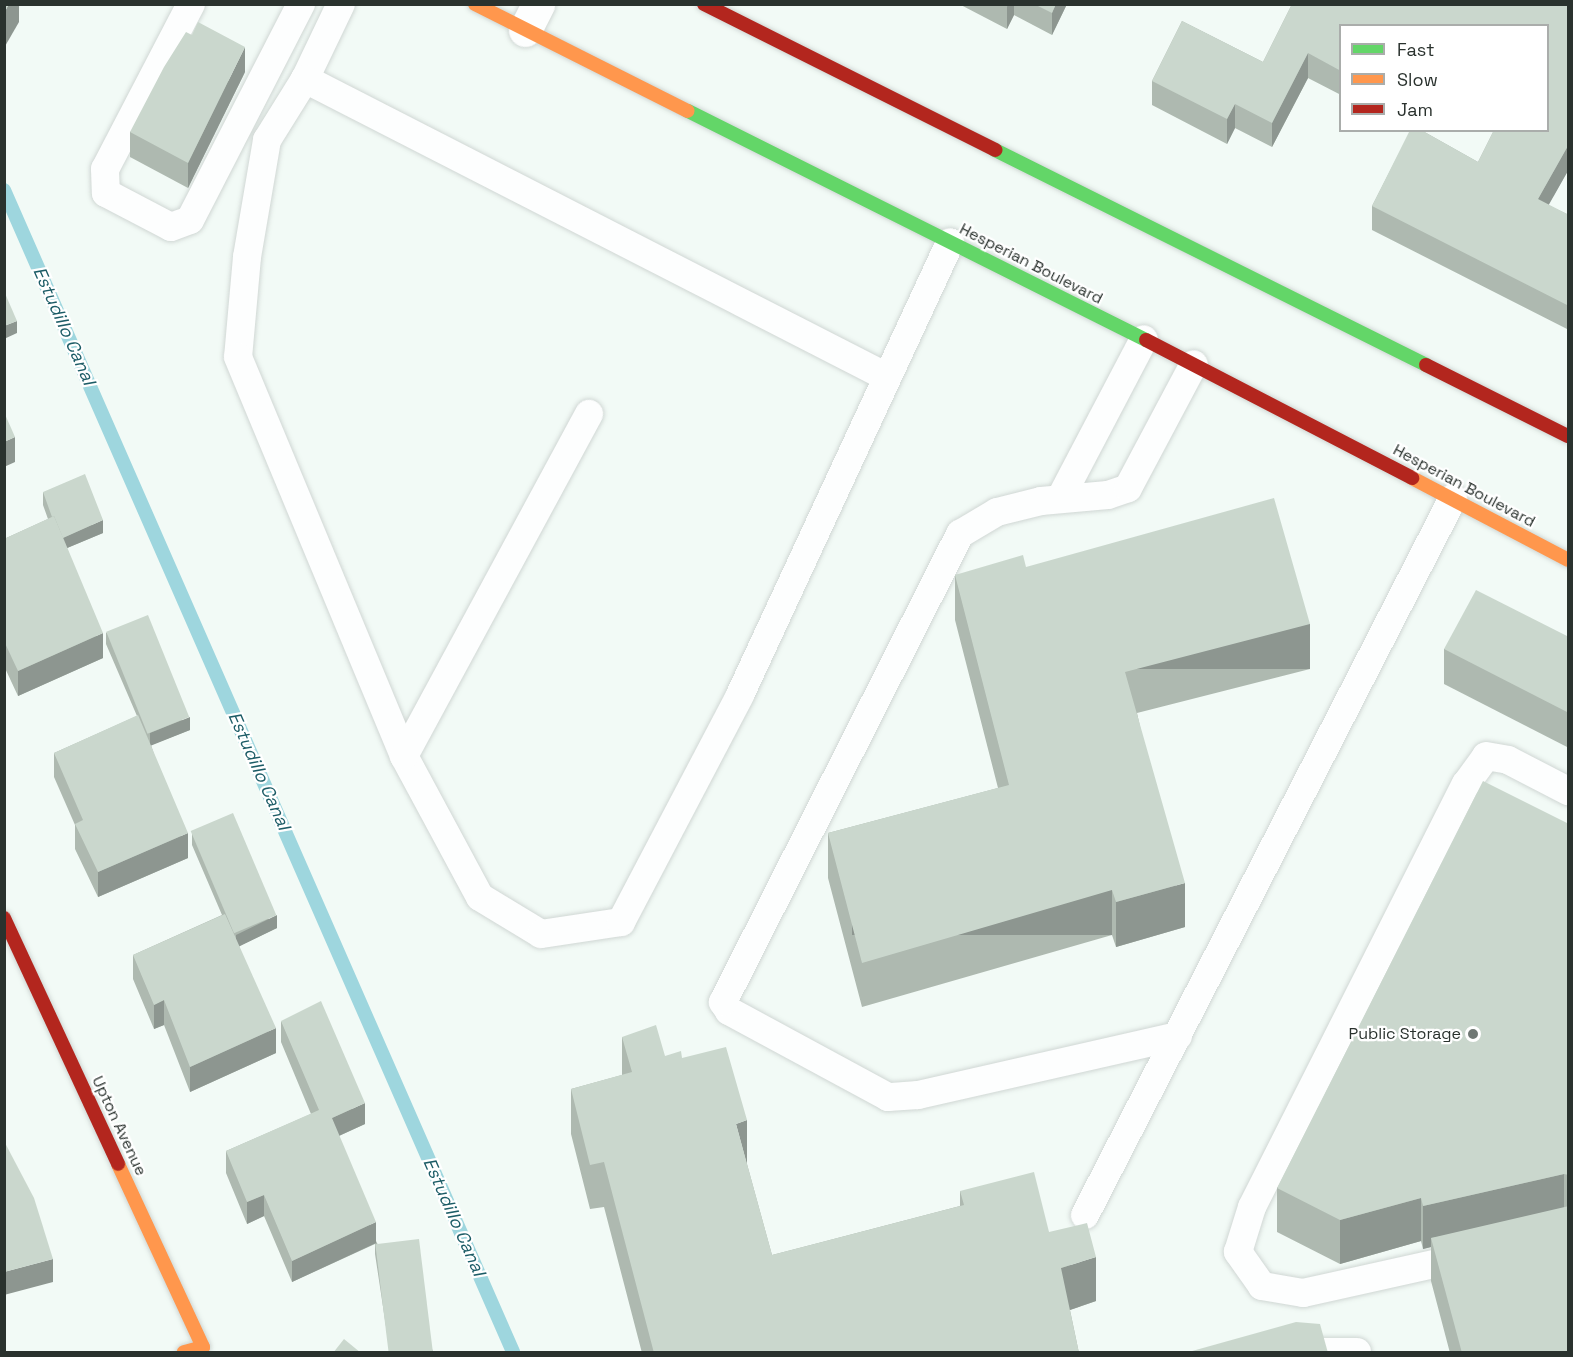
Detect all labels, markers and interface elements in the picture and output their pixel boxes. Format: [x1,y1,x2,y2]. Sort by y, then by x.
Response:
legend [1339,24,1549,132]
text: Fast [1397,38,1434,61]
text: Slow [1397,68,1438,91]
text: Jam [1397,98,1433,121]
street label: Hesperian Boulevard [956,220,1106,308]
water label: Estudillo Canal [28,264,100,388]
street label: Hesperian Boulevard [1390,440,1538,532]
water label: Estudillo Canal [223,709,295,833]
place label: Public Storage [1349,1024,1461,1044]
marker: Public Storage [1466,1027,1480,1041]
street label: Upton Avenue [87,1073,151,1179]
water label: Estudillo Canal [418,1155,490,1279]

